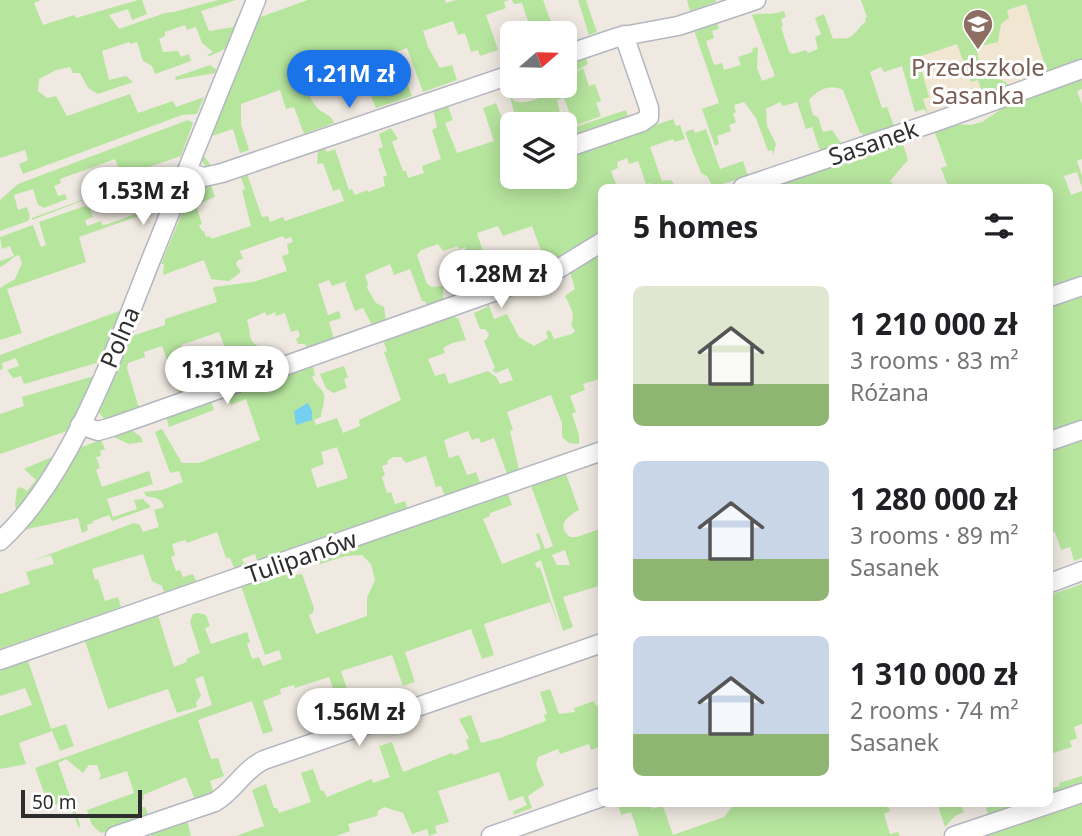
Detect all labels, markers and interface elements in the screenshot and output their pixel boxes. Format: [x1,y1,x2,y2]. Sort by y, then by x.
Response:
school or university icon: Przedszkole Sasanka [961,7,995,51]
north arrow [500,21,578,98]
map controls [500,21,577,189]
pin: 1.21M zł [277,50,421,110]
place label: Przedszkole Sasanka [911,50,1045,111]
text: 1.21M zł [303,57,395,89]
street label: Sasanek [824,111,922,173]
button: layers [500,112,577,189]
pin: 1.53M zł [71,168,215,227]
text: 1.53M zł [97,174,189,206]
text: 5 homes [633,206,758,247]
icon: filters [980,207,1018,245]
pin: 1.28M zł [429,250,573,310]
text: 1.28M zł [455,257,547,289]
street label: Polna [91,301,147,373]
text: 1 210 000 zł [850,303,1017,344]
icon: home [689,314,773,398]
text: 3 rooms · 83 m² [850,344,1019,376]
pin: 1.31M zł [155,346,299,406]
text: 1.31M zł [181,353,273,385]
text: Różana [850,376,929,408]
text: 1 280 000 zł [850,478,1017,519]
icon: home [689,489,773,573]
text: 3 rooms · 89 m² [850,519,1019,551]
street label: Tulipanów [241,522,361,590]
text: Sasanek [850,551,939,583]
text: 1 310 000 zł [850,653,1017,694]
icon: home [689,664,773,748]
pin: 1.56M zł [287,688,431,748]
text: 2 rooms · 74 m² [850,694,1019,726]
text: 1.56M zł [313,695,405,727]
text: Sasanek [850,726,939,758]
scale bar [21,787,142,819]
text: 50 m [32,789,76,815]

